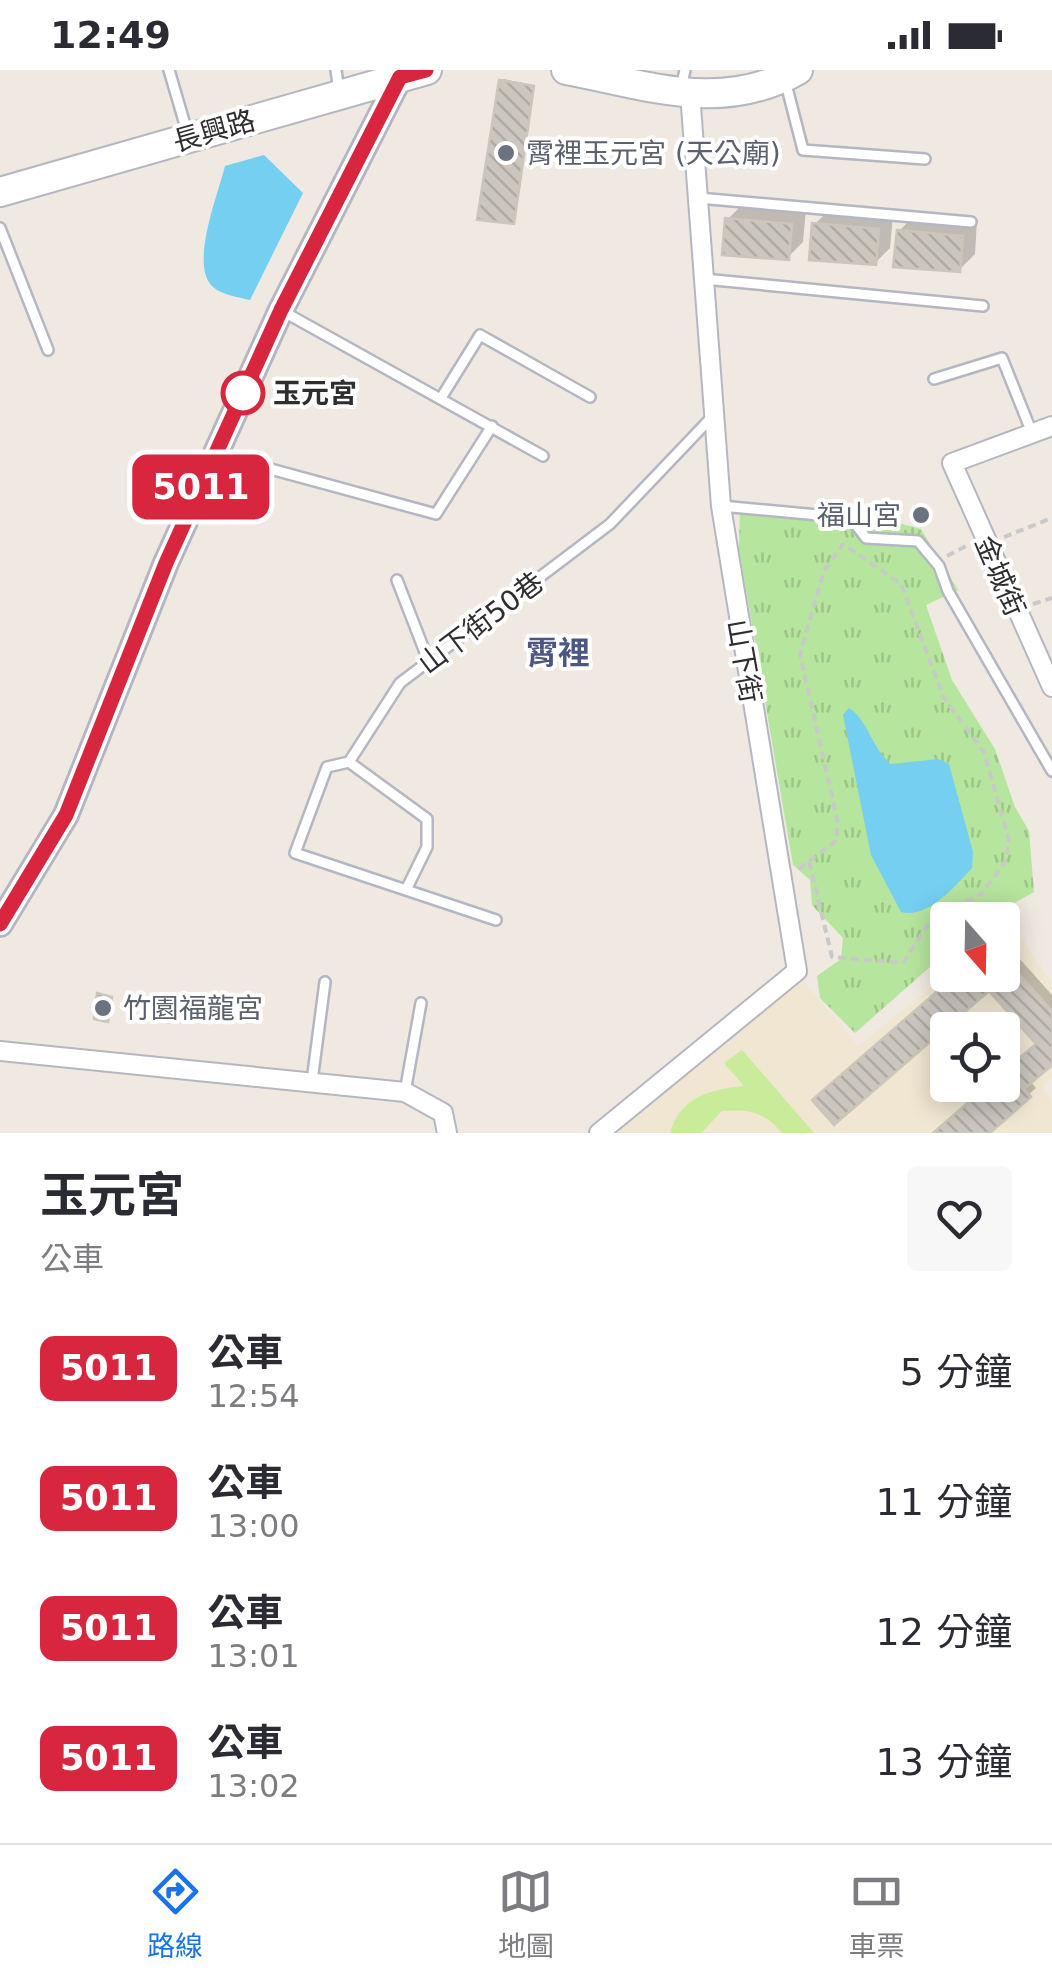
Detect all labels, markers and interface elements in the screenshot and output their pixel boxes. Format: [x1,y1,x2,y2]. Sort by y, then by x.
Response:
text: 12:49 [50,13,171,57]
street label: 長興路 [169,104,259,158]
place label: 霄裡玉元宮 (天公廟) [526,137,781,170]
marker: 霄裡玉元宮 (天公廟) [495,142,517,164]
marker: 玉元宮 [222,372,264,414]
place label: 玉元宮 [273,377,357,410]
line badge: 5011 [131,454,271,520]
text: 5011 [152,467,250,507]
place label: 福山宮 [817,499,901,532]
marker: 福山宮 [910,504,932,526]
street label: 金城街 [968,531,1032,621]
street label: 山下街50巷 [412,565,550,681]
street label: 山下街 [720,617,768,705]
district label: 霄裡 [526,634,590,672]
north arrow [930,902,1020,992]
map controls [930,902,1020,1102]
place label: 竹園福龍宮 [123,992,263,1025]
marker: 竹園福龍宮 [92,997,114,1019]
button: locate [930,1012,1020,1102]
button: heart [907,1166,1012,1271]
text: 玉元宮 [40,1167,184,1223]
text: 公車 [40,1240,104,1278]
text: 公車 [207,1331,283,1375]
text: 5011 [60,1348,157,1388]
text: 5 分鐘 [900,1350,1012,1394]
text: 12:54 [207,1377,300,1415]
text: 公車 [207,1461,283,1505]
text: 5011 [60,1478,157,1518]
text: 11 分鐘 [876,1480,1012,1524]
text: 13:00 [207,1507,300,1545]
text: 公車 [207,1591,283,1635]
text: 5011 [60,1608,157,1648]
text: 12 分鐘 [876,1610,1012,1654]
text: 13:01 [207,1637,300,1675]
text: 公車 [207,1721,283,1765]
text: 5011 [60,1738,157,1778]
text: 13 分鐘 [876,1740,1012,1784]
text: 13:02 [207,1767,300,1805]
tab: 路線 [147,1864,203,1964]
tab: 地圖 [498,1864,554,1964]
tab: 車票 [849,1864,905,1964]

